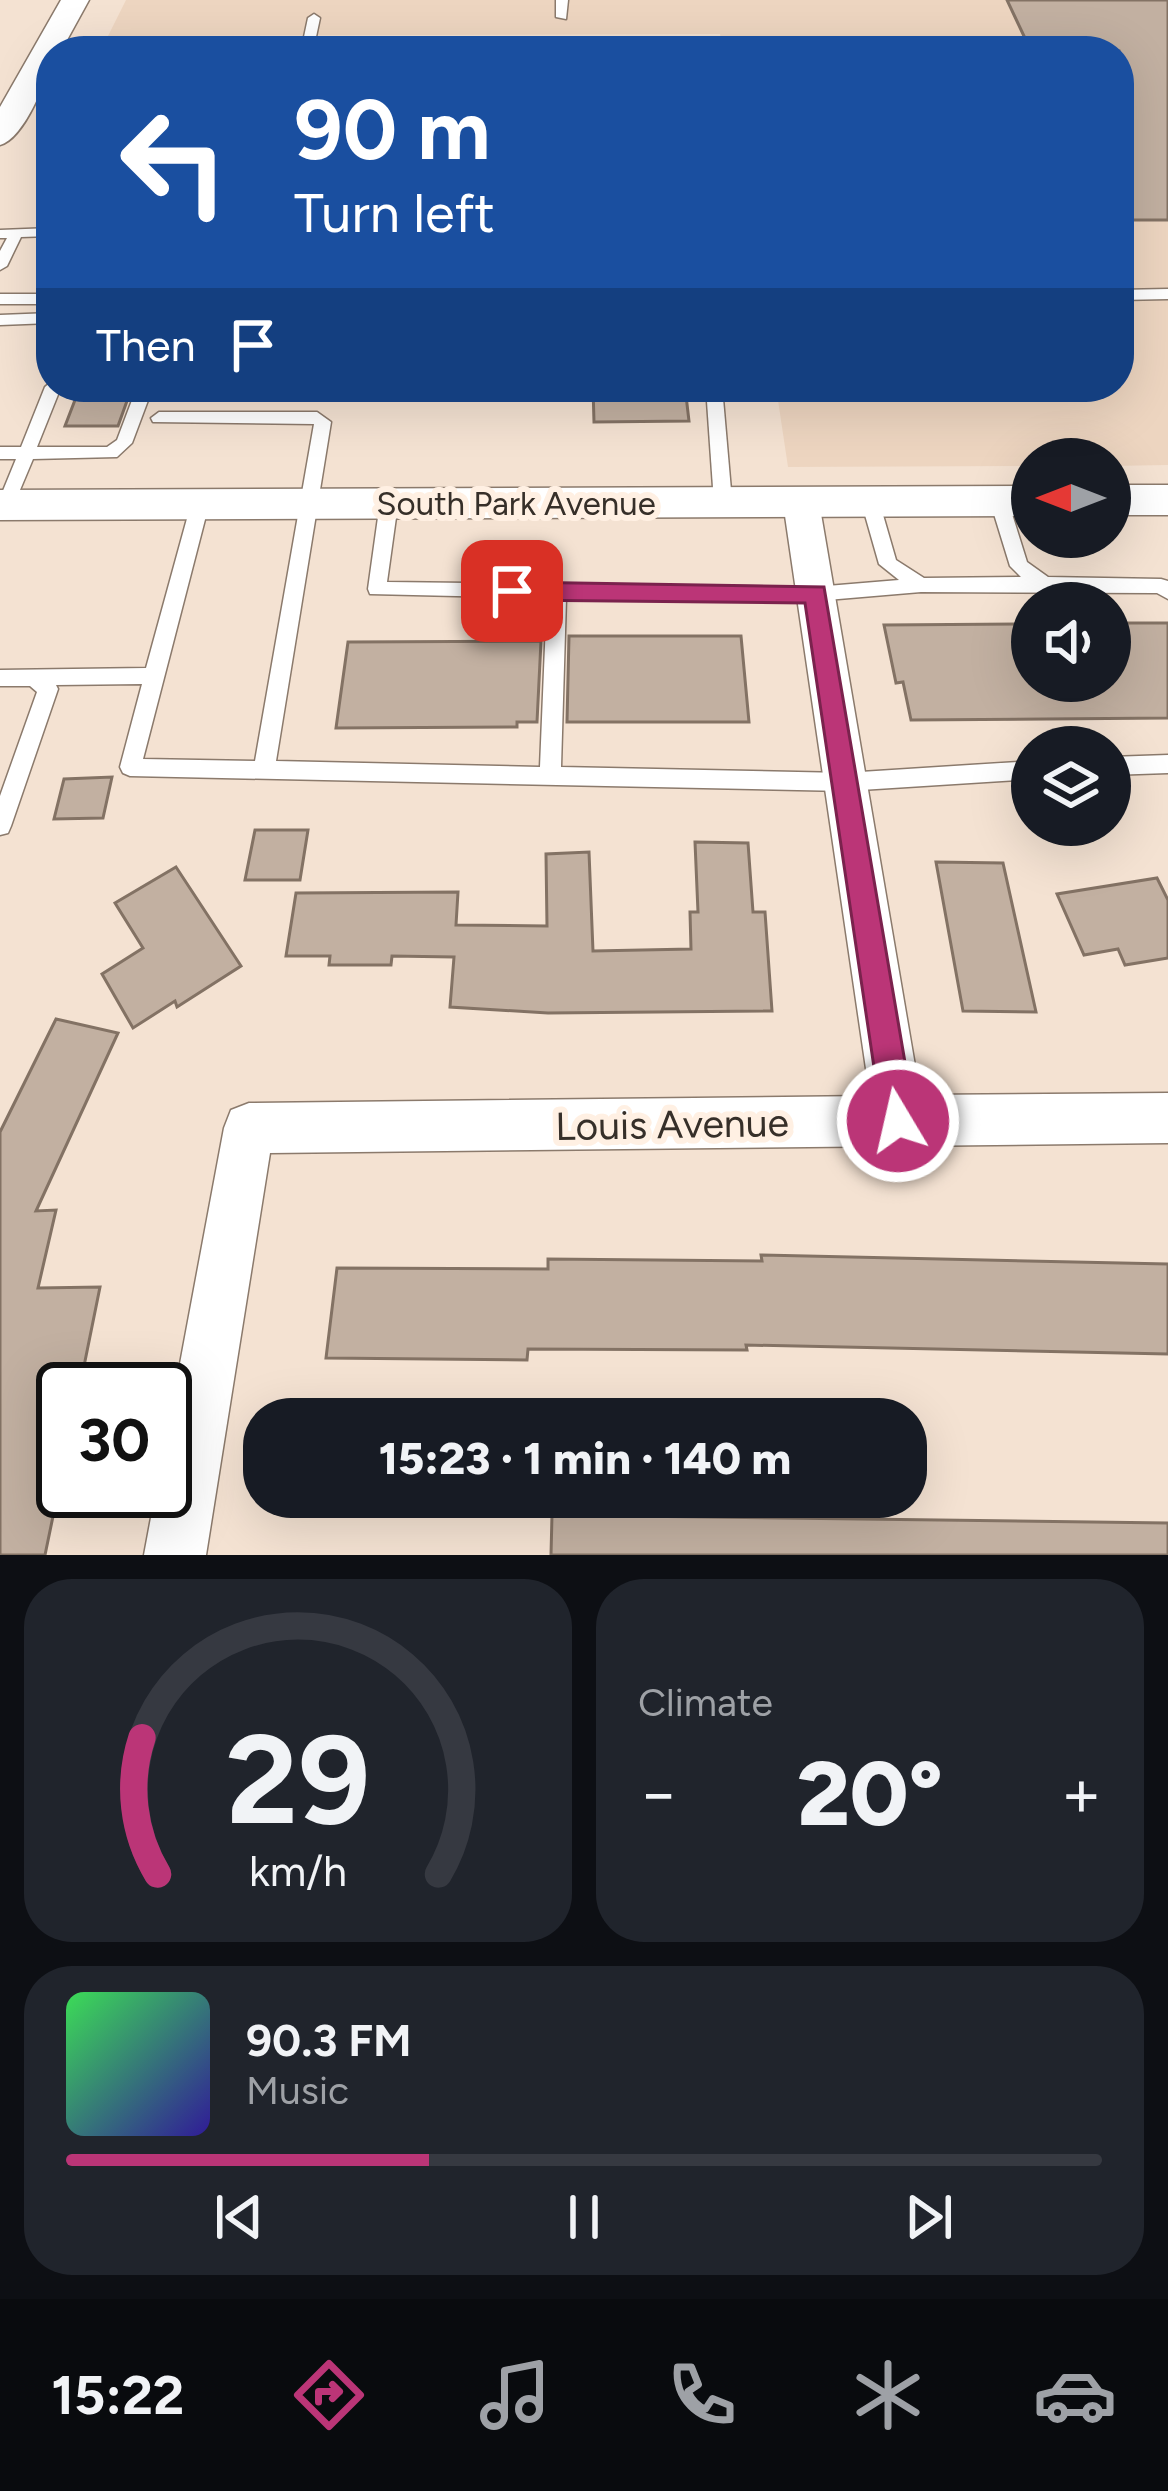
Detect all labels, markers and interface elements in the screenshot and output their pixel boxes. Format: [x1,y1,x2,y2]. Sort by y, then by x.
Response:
text: 90 m [294,79,490,180]
icon: left [96,84,252,240]
text: Turn left [294,181,495,246]
icon: arrive [220,312,286,378]
text: Then [96,318,196,372]
north arrow [1011,438,1131,558]
map controls [1011,438,1131,846]
street label: South Park Avenue [376,484,656,523]
pin [461,540,563,642]
icon: arrive [479,558,545,624]
button: sound [1011,582,1131,702]
button: layers [1011,726,1131,846]
position arrow [835,1058,961,1184]
street label: Louis Avenue [555,1099,789,1150]
speed limit sign: 30 [36,1362,192,1518]
text: 15:23 · 1 min · 140 m [379,1431,791,1485]
text: Climate [638,1679,773,1726]
text: 29 [226,1704,370,1854]
text: 20° [797,1739,943,1848]
text: − [638,1753,679,1833]
text: + [1061,1753,1102,1833]
text: km/h [249,1844,347,1896]
text: 90.3 FM [246,2013,412,2067]
text: Music [246,2067,349,2114]
icon: previous [206,2184,272,2250]
icon: pause [551,2184,617,2250]
icon: next [896,2184,962,2250]
icon: directions [287,2353,371,2437]
icon: music [473,2353,557,2437]
icon: phone [660,2353,744,2437]
icon: climate [846,2353,930,2437]
icon: car [1033,2353,1117,2437]
text: 15:22 [51,2363,184,2428]

